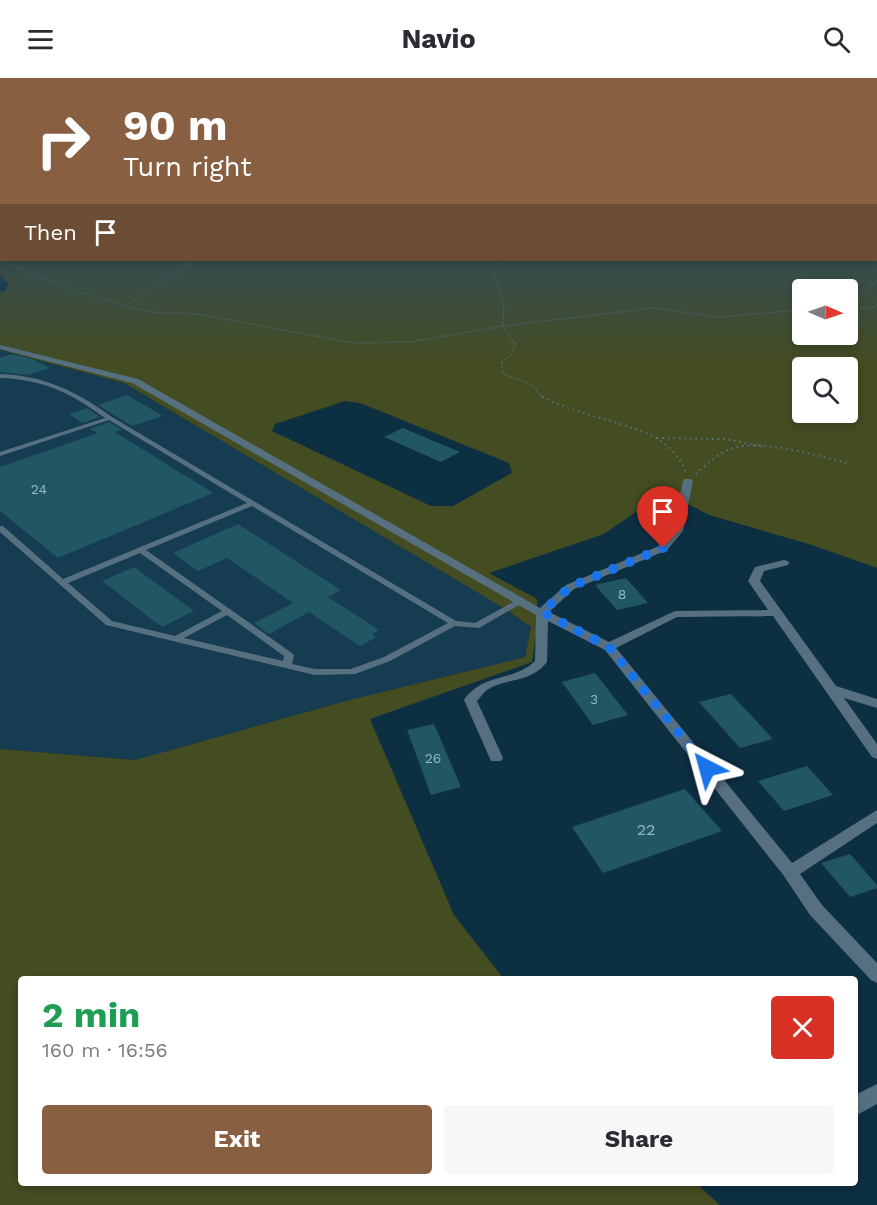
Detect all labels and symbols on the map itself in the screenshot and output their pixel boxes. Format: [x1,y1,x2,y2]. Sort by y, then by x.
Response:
north arrow [792,279,858,345]
house number: 24 [31,481,47,497]
pin [637,486,688,548]
house number: 8 [618,586,626,602]
house number: 3 [590,691,598,707]
position arrow [675,736,739,800]
house number: 26 [425,750,441,766]
house number: 22 [637,820,655,839]

